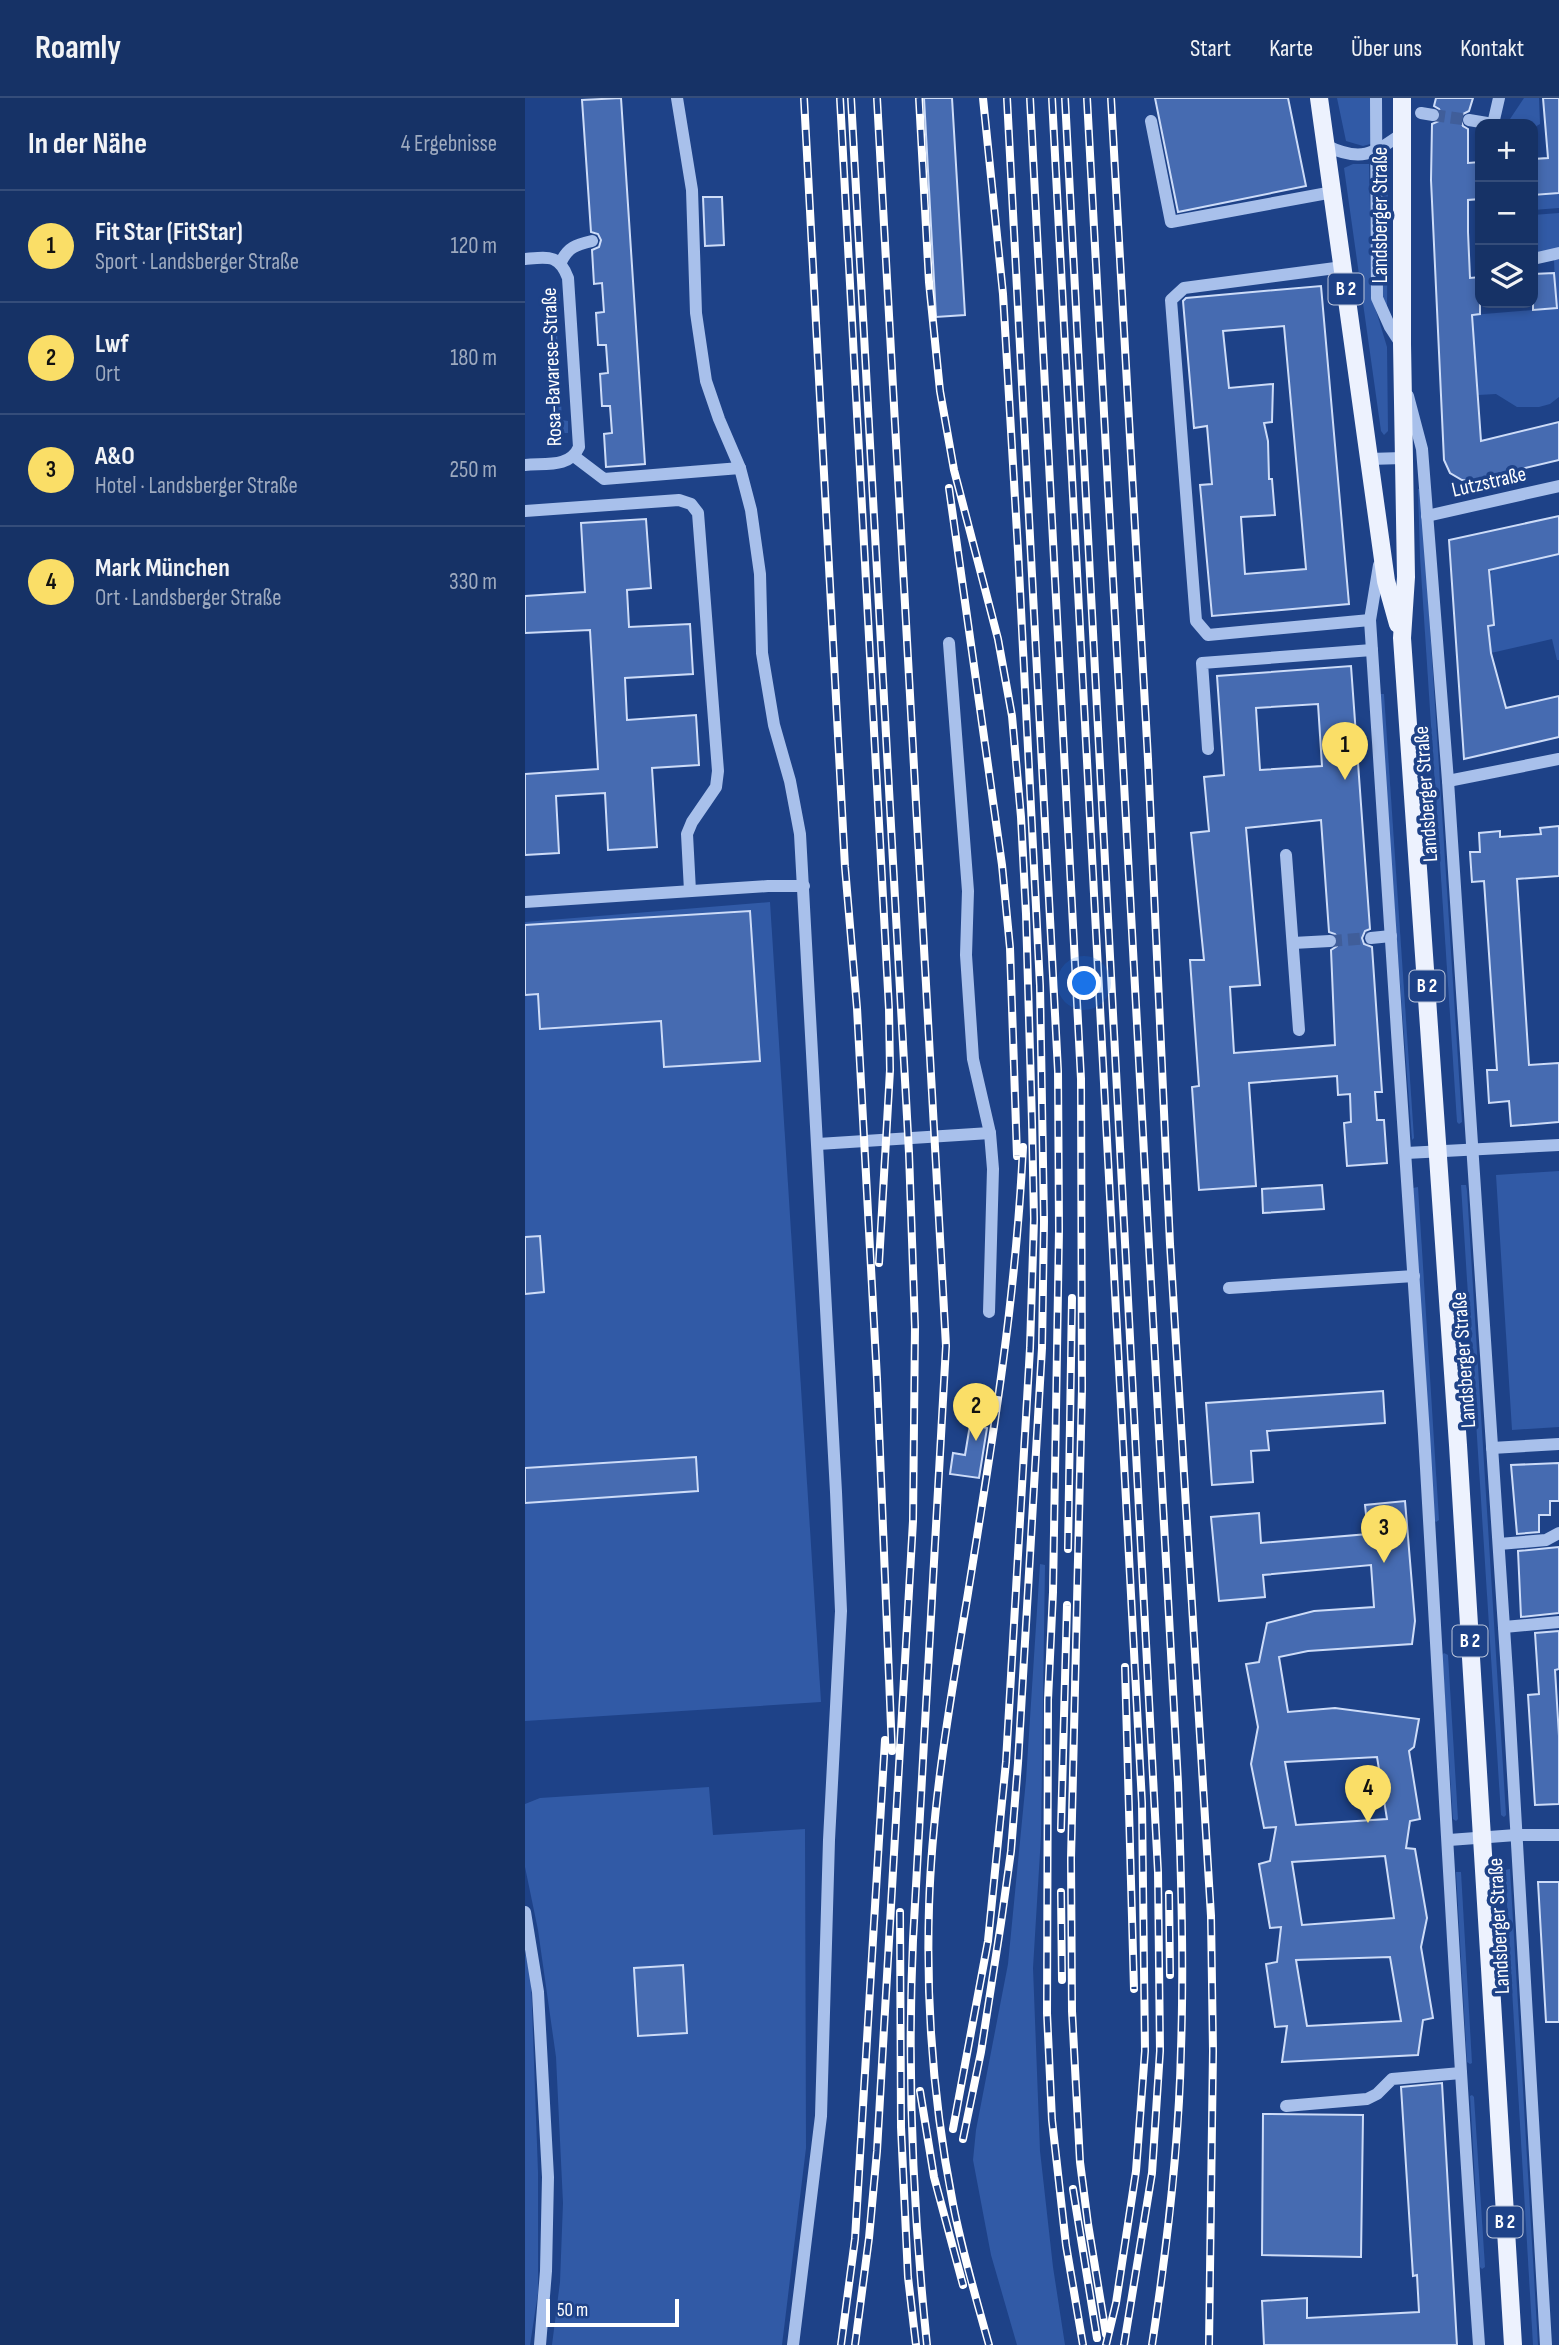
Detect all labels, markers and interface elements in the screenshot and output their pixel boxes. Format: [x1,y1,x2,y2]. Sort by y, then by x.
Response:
text: Roamly [35,28,121,68]
text: Start [1190,34,1231,63]
text: Karte [1269,34,1313,63]
text: Über uns [1351,34,1422,63]
text: Kontakt [1460,34,1524,63]
map controls [1475,119,1538,308]
button: + [1475,119,1538,182]
text: In der Nähe [28,126,147,162]
text: 4 Ergebnisse [401,130,497,158]
street label: Landsberger Straße [1368,147,1393,283]
button: − [1475,182,1538,245]
text: Fit Star (FitStar) [95,217,243,248]
text: 1 [46,232,56,260]
text: 120 m [451,232,497,260]
button: layers [1475,245,1538,308]
text: Sport · Landsberger Straße [95,248,299,276]
road number: B 2 [1329,274,1363,304]
street label: Rosa-Bavarese-Straße [537,287,567,447]
text: Lwf [95,329,129,360]
text: 2 [46,344,56,372]
text: 180 m [450,344,497,372]
text: Ort [95,360,120,388]
text: A&O [95,441,135,472]
text: 3 [46,456,56,484]
text: 250 m [450,456,497,484]
street label: Lutzstraße [1449,461,1529,503]
text: Hotel · Landsberger Straße [95,472,298,500]
text: Mark München [95,553,230,584]
text: 4 [46,568,56,596]
text: 330 m [449,568,497,596]
text: Ort · Landsberger Straße [95,584,281,612]
pin: 1 [1322,722,1368,780]
street label: Landsberger Straße [1409,725,1443,863]
your location [1067,966,1101,1000]
road number: B 2 [1409,971,1445,1002]
street label: Landsberger Straße [1447,1291,1481,1429]
pin: 2 [953,1383,999,1441]
pin: 3 [1361,1505,1407,1563]
road number: B 2 [1453,1625,1487,1656]
pin: 4 [1345,1765,1391,1823]
street label: Landsberger Straße [1483,1857,1515,1995]
road number: B 2 [1487,2206,1523,2238]
scale bar [546,2296,679,2328]
text: 50 m [557,2299,588,2322]

